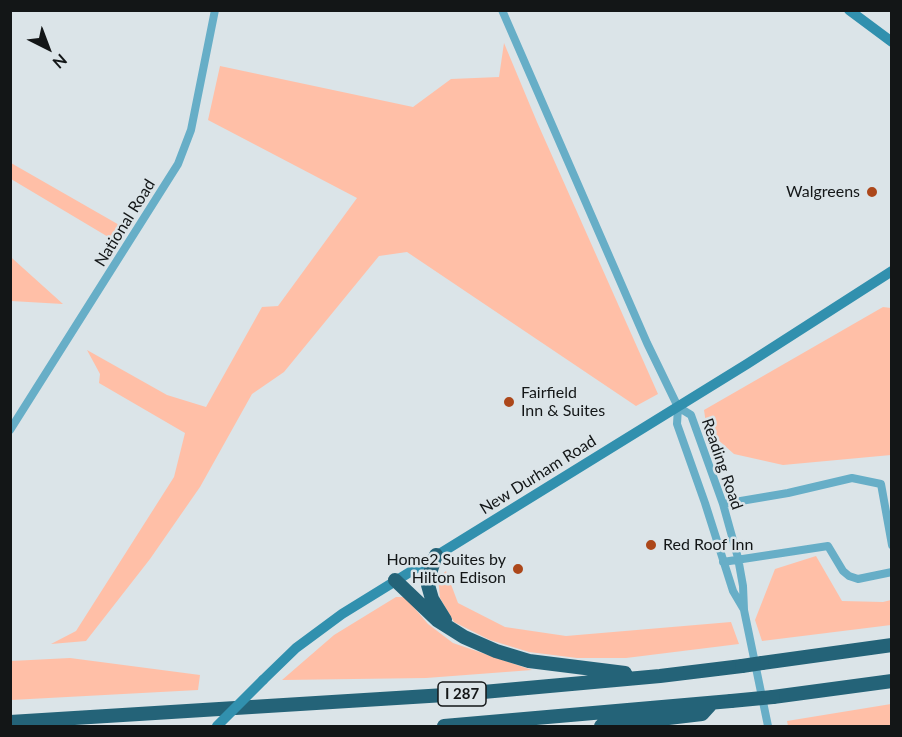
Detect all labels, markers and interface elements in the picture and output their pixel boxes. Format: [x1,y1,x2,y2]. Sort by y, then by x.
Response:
north arrow [18,18,78,78]
text: N [49,51,71,73]
street label: National Road [91,176,159,270]
place label: Walgreens [786,182,860,202]
marker: Walgreens [865,185,879,199]
place label: Fairfield Inn & Suites [521,383,605,421]
marker: Fairfield Inn & Suites [502,395,516,409]
street label: Reading Road [697,416,747,512]
street label: New Durham Road [476,432,600,518]
place label: Red Roof Inn [663,535,753,555]
marker: Red Roof Inn [644,538,658,552]
place label: Home2 Suites by Hilton Edison [387,550,506,588]
marker: Home2 Suites by Hilton Edison [511,562,525,576]
road number: I 287 [438,682,486,706]

